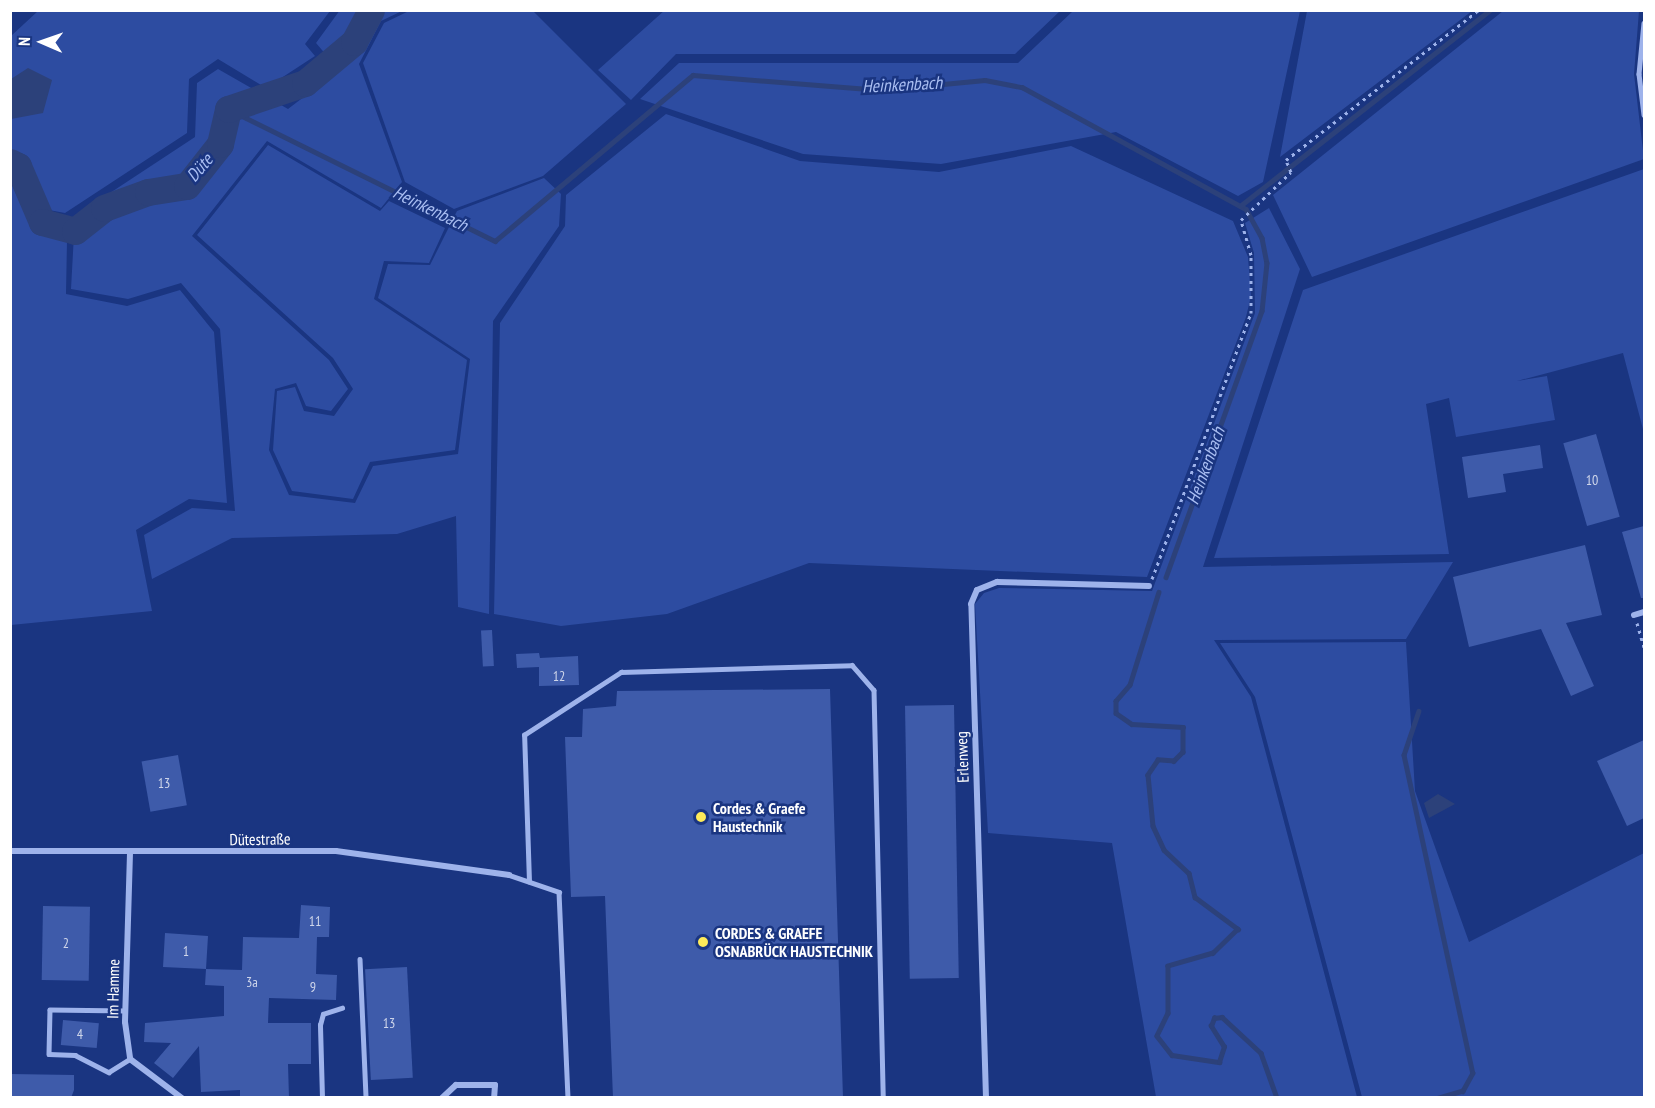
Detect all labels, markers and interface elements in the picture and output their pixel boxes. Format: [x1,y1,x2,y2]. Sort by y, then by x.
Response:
north arrow [12,12,72,72]
text: N [14,37,34,46]
water label: Heinkenbach [861,72,943,98]
water label: Düte [182,150,218,186]
water label: Heinkenbach [389,182,471,236]
water label: Heinkenbach [1182,425,1230,507]
house number: 10 [1586,472,1598,488]
house number: 12 [553,668,565,684]
street label: Erlenweg [952,731,972,783]
house number: 13 [158,775,170,791]
place label: Cordes & Graefe Haustechnik [713,798,806,836]
marker: Cordes & Graefe Haustechnik [694,810,708,824]
street label: Dütestraße [229,829,291,849]
house number: 11 [309,913,321,929]
place label: CORDES & GRAEFE OSNABRÜCK HAUSTECHNIK [715,923,873,961]
house number: 2 [63,935,69,951]
marker: CORDES & GRAEFE OSNABRÜCK HAUSTECHNIK [696,935,710,949]
house number: 1 [183,943,189,959]
street label: Im Hamme [103,959,123,1019]
house number: 3a [246,974,258,990]
house number: 9 [310,979,316,995]
house number: 13 [383,1015,395,1031]
house number: 4 [77,1026,83,1042]

